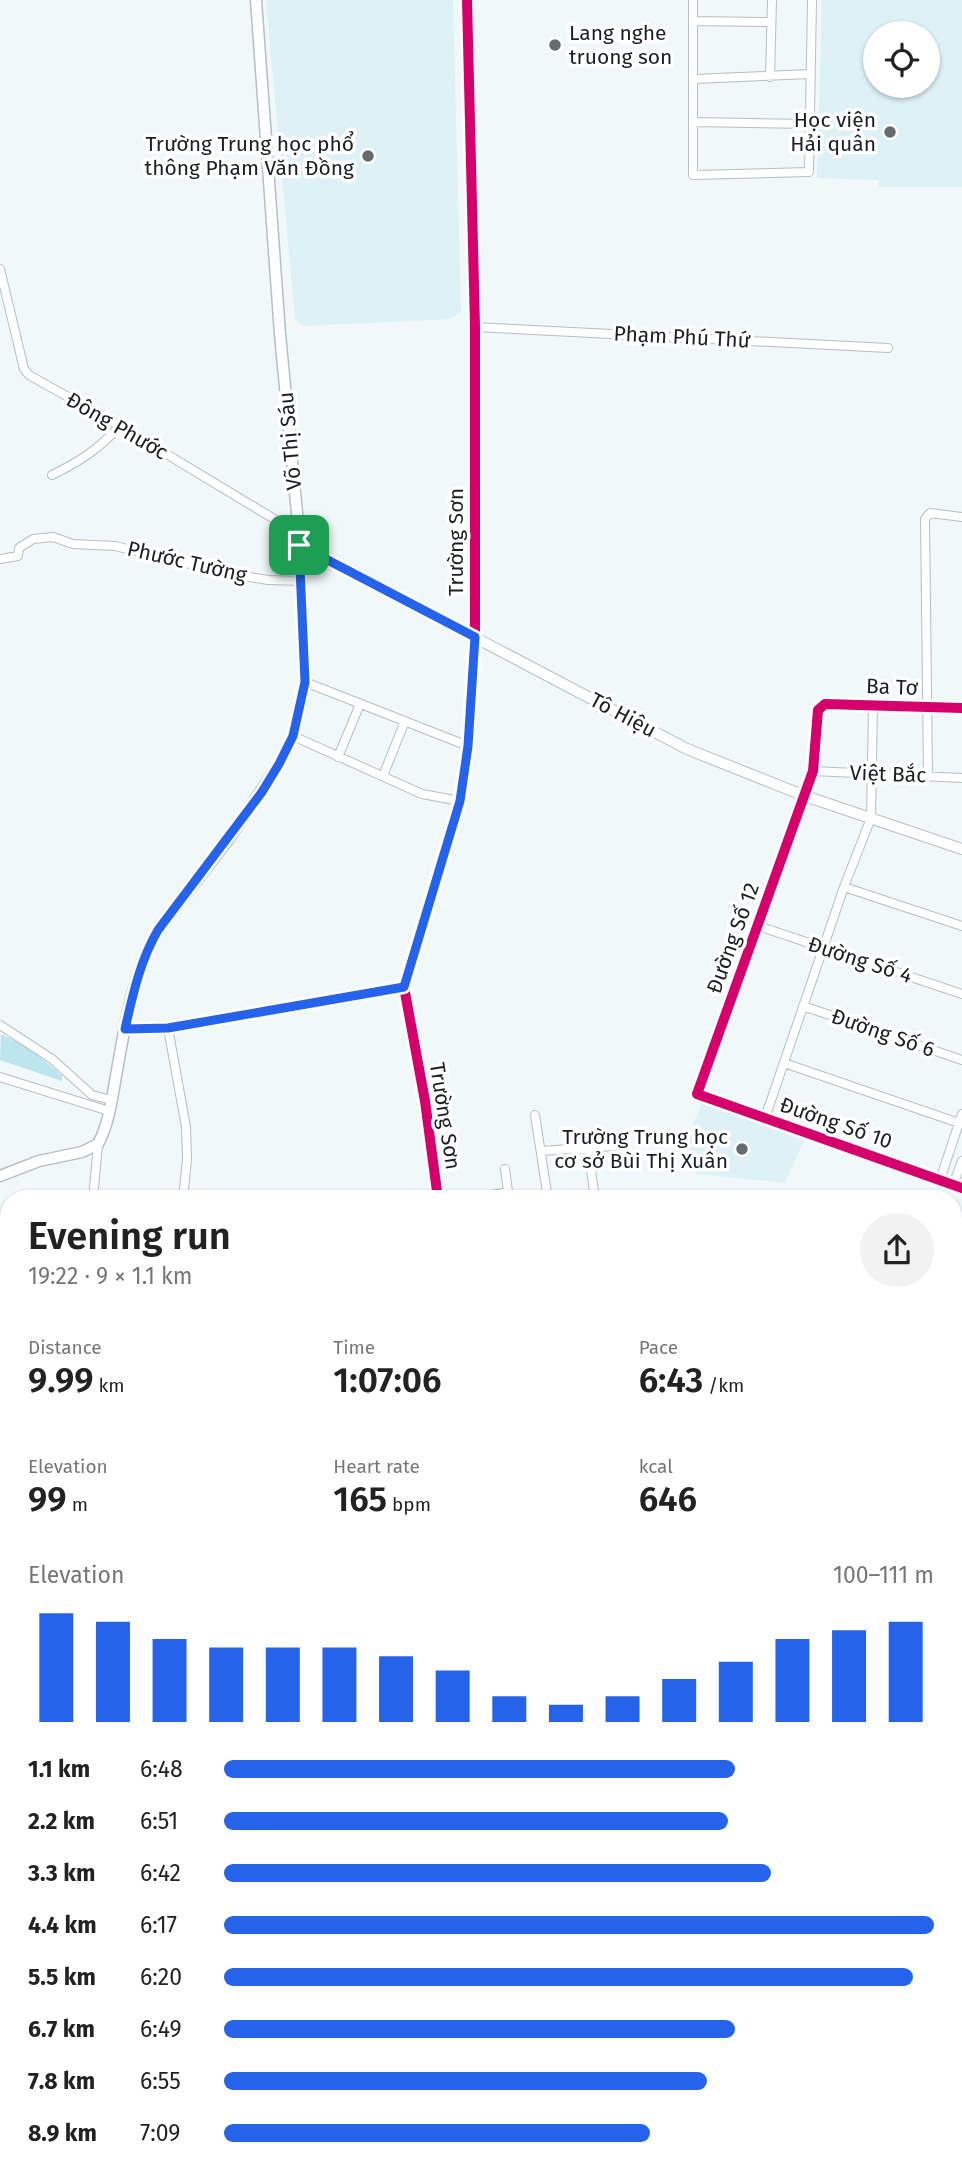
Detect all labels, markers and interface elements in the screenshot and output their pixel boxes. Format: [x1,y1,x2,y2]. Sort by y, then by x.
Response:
place label: Lang nghe truong son [569,20,672,70]
map controls [863,21,940,98]
button: locate [863,21,940,98]
marker: Lang nghe truong son [547,37,563,53]
place label: Học viện Hải quân [790,107,876,157]
marker: Học viện Hải quân [882,124,898,140]
place label: Trường Trung học phổ thông Phạm Văn Đồng [145,130,354,181]
marker: Trường Trung học phổ thông Phạm Văn Đồng [360,148,376,164]
street label: Phạm Phú Thứ [613,320,751,354]
street label: Đông Phước [61,386,173,466]
street label: Võ Thị Sáu [273,391,307,491]
street label: Trường Sơn [443,488,469,596]
pin [269,515,329,575]
icon: arrive [280,526,318,564]
street label: Phước Tường [125,536,249,588]
street label: Ba Tơ [866,673,919,701]
street label: Tô Hiệu [585,687,661,743]
street label: Việt Bắc [849,760,927,788]
street label: Đường Số 12 [701,879,765,997]
street label: Đường Số 4 [805,931,915,989]
street label: Đường Số 6 [828,1003,938,1063]
street label: Trường Sơn [424,1061,466,1171]
street label: Đường Số 10 [776,1092,896,1154]
place label: Trường Trung học cơ sở Bùi Thị Xuân [554,1124,728,1174]
marker: Trường Trung học cơ sở Bùi Thị Xuân [734,1141,750,1157]
text: Evening run [28,1213,231,1259]
button: share [860,1213,934,1287]
text: 19:22 · 9 × 1.1 km [28,1262,193,1290]
text: Distance [28,1336,102,1359]
text: Time [333,1336,375,1359]
text: Pace [639,1336,678,1359]
text: 9.99 [28,1359,94,1401]
text: 1:07:06 [333,1359,442,1401]
text: 6:43 [639,1359,703,1401]
text: km [94,1374,125,1397]
text: /km [703,1374,744,1397]
text: Elevation [28,1455,108,1478]
text: Heart rate [333,1455,420,1478]
text: kcal [639,1455,673,1478]
text: 99 [28,1478,67,1520]
text: 165 [333,1478,387,1520]
text: 646 [639,1478,697,1520]
text: m [67,1493,88,1516]
text: bpm [387,1493,431,1516]
text: Elevation [28,1561,124,1589]
text: 100–111 m [833,1561,934,1589]
text: 1.1 km [28,1755,90,1783]
text: 6:48 [140,1755,183,1783]
text: 2.2 km [28,1807,95,1835]
text: 6:51 [140,1807,178,1835]
text: 3.3 km [28,1859,95,1887]
text: 6:42 [140,1859,181,1887]
text: 4.4 km [28,1911,97,1939]
text: 6:17 [140,1911,177,1939]
text: 5.5 km [28,1963,96,1991]
text: 6:20 [140,1963,182,1991]
text: 6.7 km [28,2015,95,2043]
text: 6:49 [140,2015,182,2043]
text: 7.8 km [28,2067,95,2095]
text: 6:55 [140,2067,181,2095]
text: 8.9 km [28,2119,97,2147]
text: 7:09 [140,2119,180,2147]

